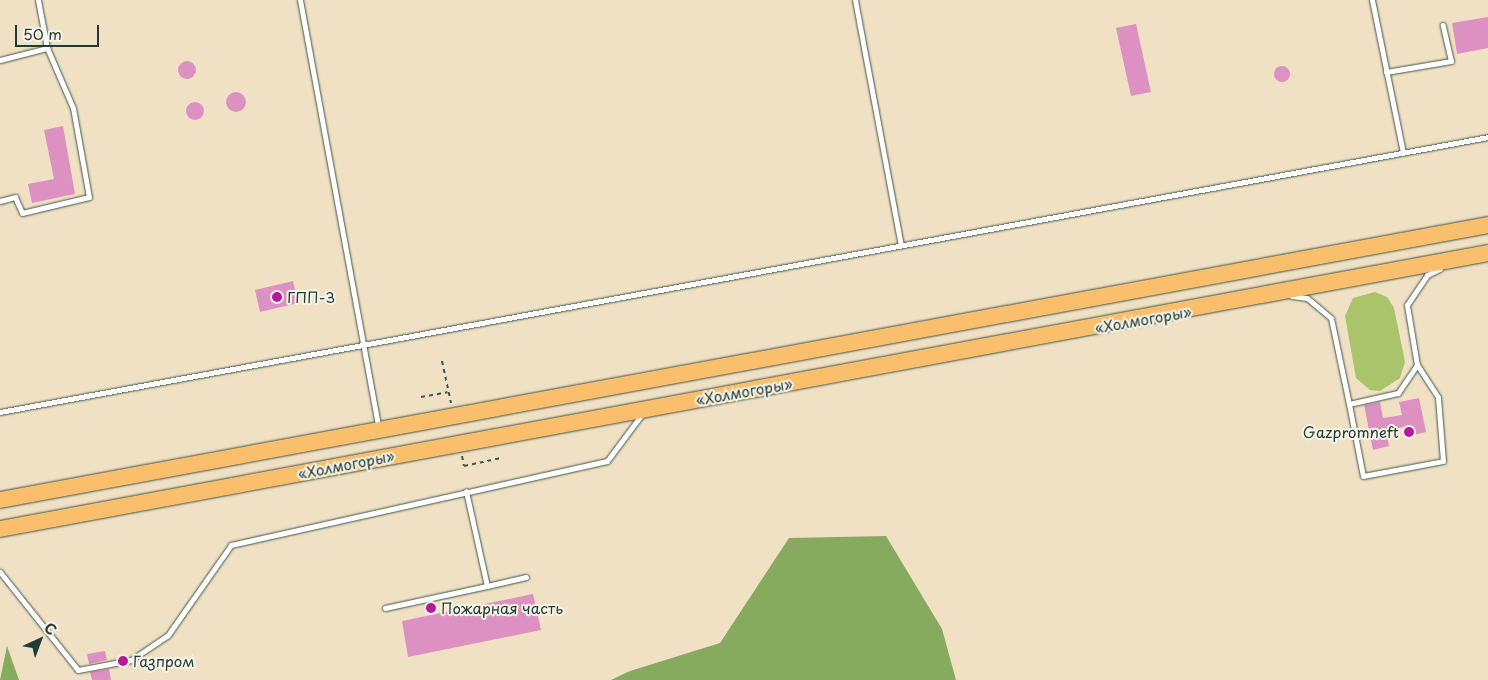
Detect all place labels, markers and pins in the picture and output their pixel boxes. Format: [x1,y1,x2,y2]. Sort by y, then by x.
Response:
place label: ГПП-3 [287,288,335,306]
marker: ГПП-3 [271,291,283,303]
place label: Gazpromneft [1303,423,1399,441]
marker: Gazpromneft [1403,426,1415,438]
place label: Пожарная часть [441,599,563,617]
marker: Пожарная часть [425,602,437,614]
place label: Газпром [133,652,195,670]
marker: Газпром [117,655,129,667]

